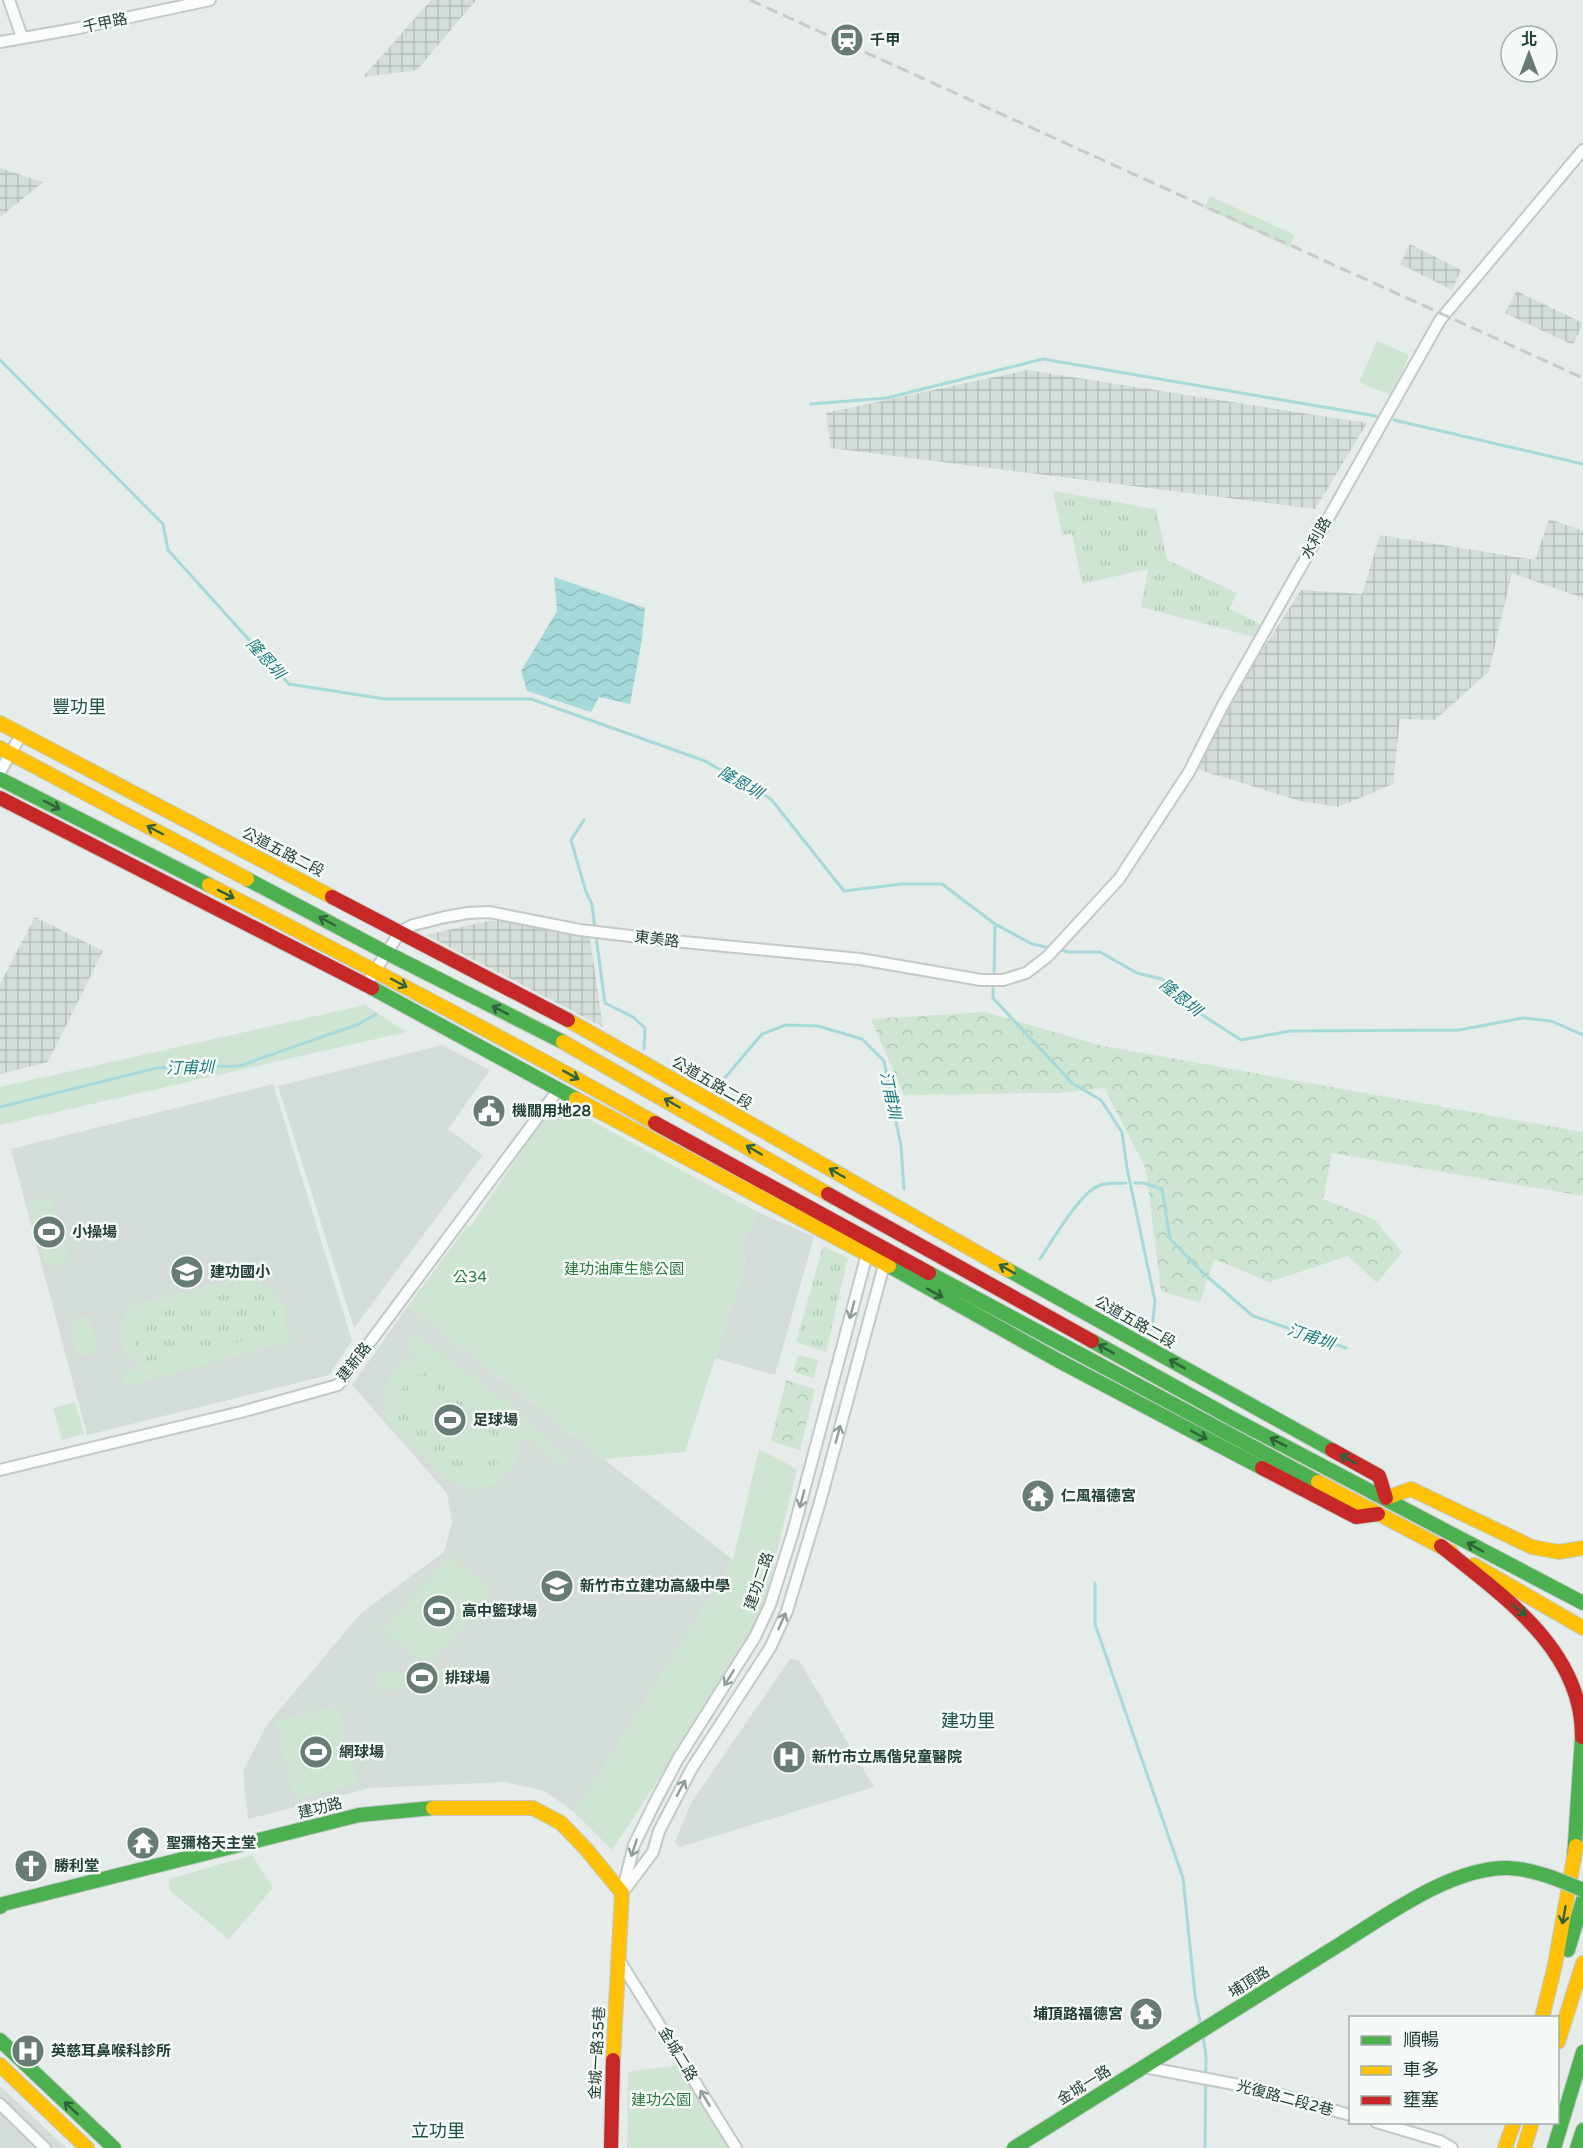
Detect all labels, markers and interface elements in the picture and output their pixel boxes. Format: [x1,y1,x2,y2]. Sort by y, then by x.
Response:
street label: 千甲路 [81,10,129,36]
station icon: 千甲 [829,22,865,58]
north arrow [1499,24,1559,84]
text: 北 [1521,30,1537,50]
place label: 千甲 [870,31,900,49]
street label: 水利路 [1297,514,1335,562]
water label: 隆恩圳 [242,634,290,685]
district label: 豐功里 [52,696,106,718]
water label: 隆恩圳 [715,762,768,805]
one-way arrow [43,800,61,811]
one-way arrow [146,824,164,835]
street label: 公道五路二段 [239,824,327,880]
one-way arrow [217,888,235,900]
one-way arrow [318,915,336,927]
street label: 東美路 [634,927,680,951]
water label: 隆恩圳 [1155,975,1207,1022]
one-way arrow [390,978,408,989]
one-way arrow [492,1004,510,1016]
street label: 公道五路二段 [669,1053,755,1113]
water label: 汀甫圳 [166,1058,216,1078]
one-way arrow [562,1069,579,1081]
water label: 汀甫圳 [875,1070,905,1123]
public building icon: 機關用地28 [471,1093,507,1129]
one-way arrow [664,1097,681,1109]
place label: 機關用地28 [512,1102,591,1120]
one-way arrow [746,1144,763,1156]
one-way arrow [829,1167,846,1179]
sports icon: 小操場 [31,1214,67,1250]
place label: 小操場 [72,1223,117,1241]
school or university icon: 建功國小 [169,1254,205,1290]
park label: 建功油庫生態公園 [564,1260,684,1278]
place label: 建功國小 [210,1263,271,1281]
one-way arrow [999,1263,1016,1275]
park label: 公34 [453,1268,487,1286]
one-way arrow [926,1287,943,1299]
street label: 公道五路二段 [1091,1292,1179,1352]
one-way arrow [846,1301,857,1320]
water label: 汀甫圳 [1285,1320,1339,1355]
street label: 建新路 [333,1339,375,1385]
one-way arrow [1098,1343,1116,1354]
one-way arrow [1169,1358,1186,1370]
sports icon: 足球場 [432,1402,468,1438]
place label: 足球場 [473,1411,518,1429]
one-way arrow [832,1425,844,1444]
one-way arrow [1190,1430,1208,1441]
one-way arrow [1269,1436,1287,1447]
one-way arrow [1339,1453,1357,1464]
temple icon: 仁風福德宮 [1020,1478,1056,1514]
place label: 仁風福德宮 [1061,1487,1136,1505]
one-way arrow [795,1489,807,1508]
one-way arrow [1467,1541,1485,1552]
street label: 建功二路 [741,1550,777,1612]
school or university icon: 新竹市立建功高級中學 [539,1568,575,1604]
place label: 新竹市立建功高級中學 [580,1577,730,1595]
sports icon: 高中籃球場 [421,1593,457,1629]
place label: 高中籃球場 [462,1602,537,1620]
one-way arrow [1511,1603,1527,1616]
one-way arrow [777,1613,788,1631]
sports icon: 排球場 [404,1660,440,1696]
place label: 排球場 [445,1669,490,1687]
one-way arrow [723,1669,735,1686]
district label: 建功里 [941,1710,995,1732]
sports icon: 網球場 [298,1734,334,1770]
hospital icon: 新竹市立馬偕兒童醫院 [771,1739,807,1775]
place label: 網球場 [339,1743,384,1761]
place label: 新竹市立馬偕兒童醫院 [812,1748,962,1766]
one-way arrow [676,1779,687,1797]
street label: 建功路 [296,1794,344,1822]
temple icon: 聖彌格天主堂 [125,1825,161,1861]
place label: 聖彌格天主堂 [166,1834,256,1852]
one-way arrow [628,1838,639,1857]
church icon: 勝利堂 [13,1848,49,1884]
place label: 勝利堂 [54,1857,99,1875]
one-way arrow [1558,1905,1569,1925]
street label: 埔頂路 [1225,1962,1273,2002]
temple icon: 埔頂路福德宮 [1128,1996,1164,2032]
place label: 埔頂路福德宮 [1033,2005,1123,2023]
street label: 金城一路35巷 [586,2006,608,2100]
legend [1349,2016,1559,2124]
street label: 金城二路 [655,2024,701,2084]
text: 順暢 [1403,2029,1439,2051]
hospital icon: 英慈耳鼻喉科診所 [10,2033,46,2069]
place label: 英慈耳鼻喉科診所 [51,2042,171,2060]
text: 車多 [1403,2059,1439,2081]
street label: 金城一路 [1054,2061,1114,2109]
street label: 光復路二段2巷 [1235,2076,1335,2120]
text: 壅塞 [1403,2089,1439,2111]
one-way arrow [699,2090,711,2107]
park label: 建功公園 [631,2091,691,2109]
one-way arrow [64,2101,79,2115]
district label: 立功里 [411,2120,465,2142]

